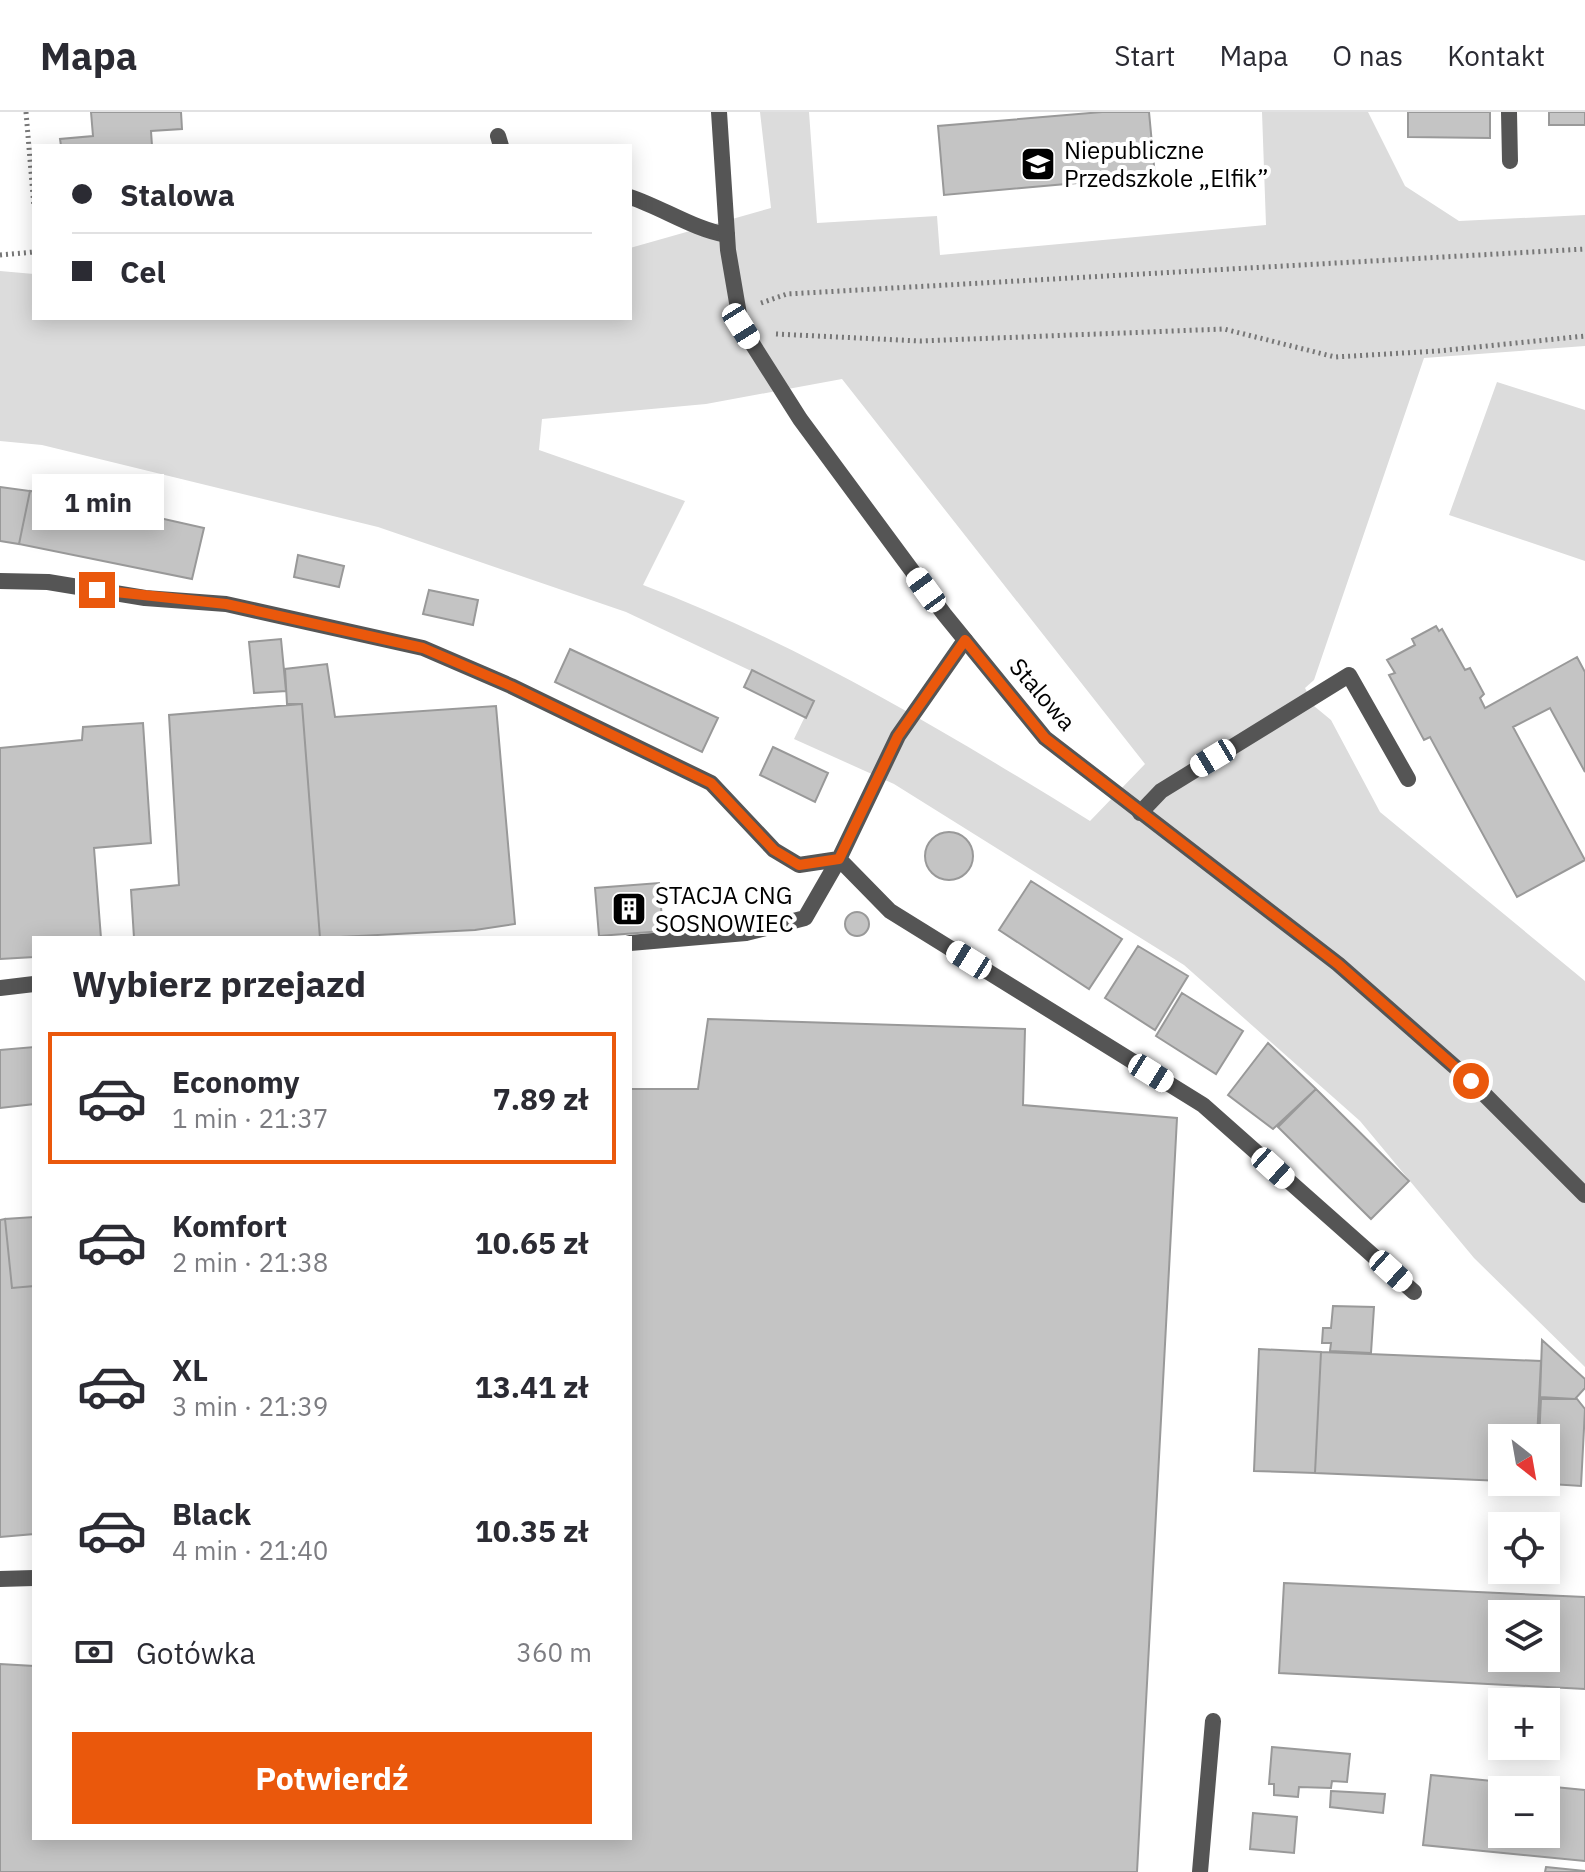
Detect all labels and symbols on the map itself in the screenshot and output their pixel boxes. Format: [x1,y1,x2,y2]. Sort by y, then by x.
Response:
place label: Niepubliczne Przedszkole „Elfik” [1064,134,1269,194]
school or university icon: Niepubliczne Przedszkole „Elfik” [1019,145,1057,183]
car [718,299,764,353]
callout: 1 min [31,474,163,530]
car [902,564,950,616]
route end [79,572,115,608]
street label: Stalowa [1003,651,1083,737]
car [1186,735,1240,781]
place label: STACJA CNG SOSNOWIEC [655,879,794,939]
building icon: STACJA CNG SOSNOWIEC [610,890,648,928]
car [942,937,996,983]
car [1124,1050,1178,1096]
route start [1453,1063,1489,1099]
car [1247,1143,1299,1193]
car [1365,1246,1417,1296]
north arrow [1488,1424,1560,1496]

